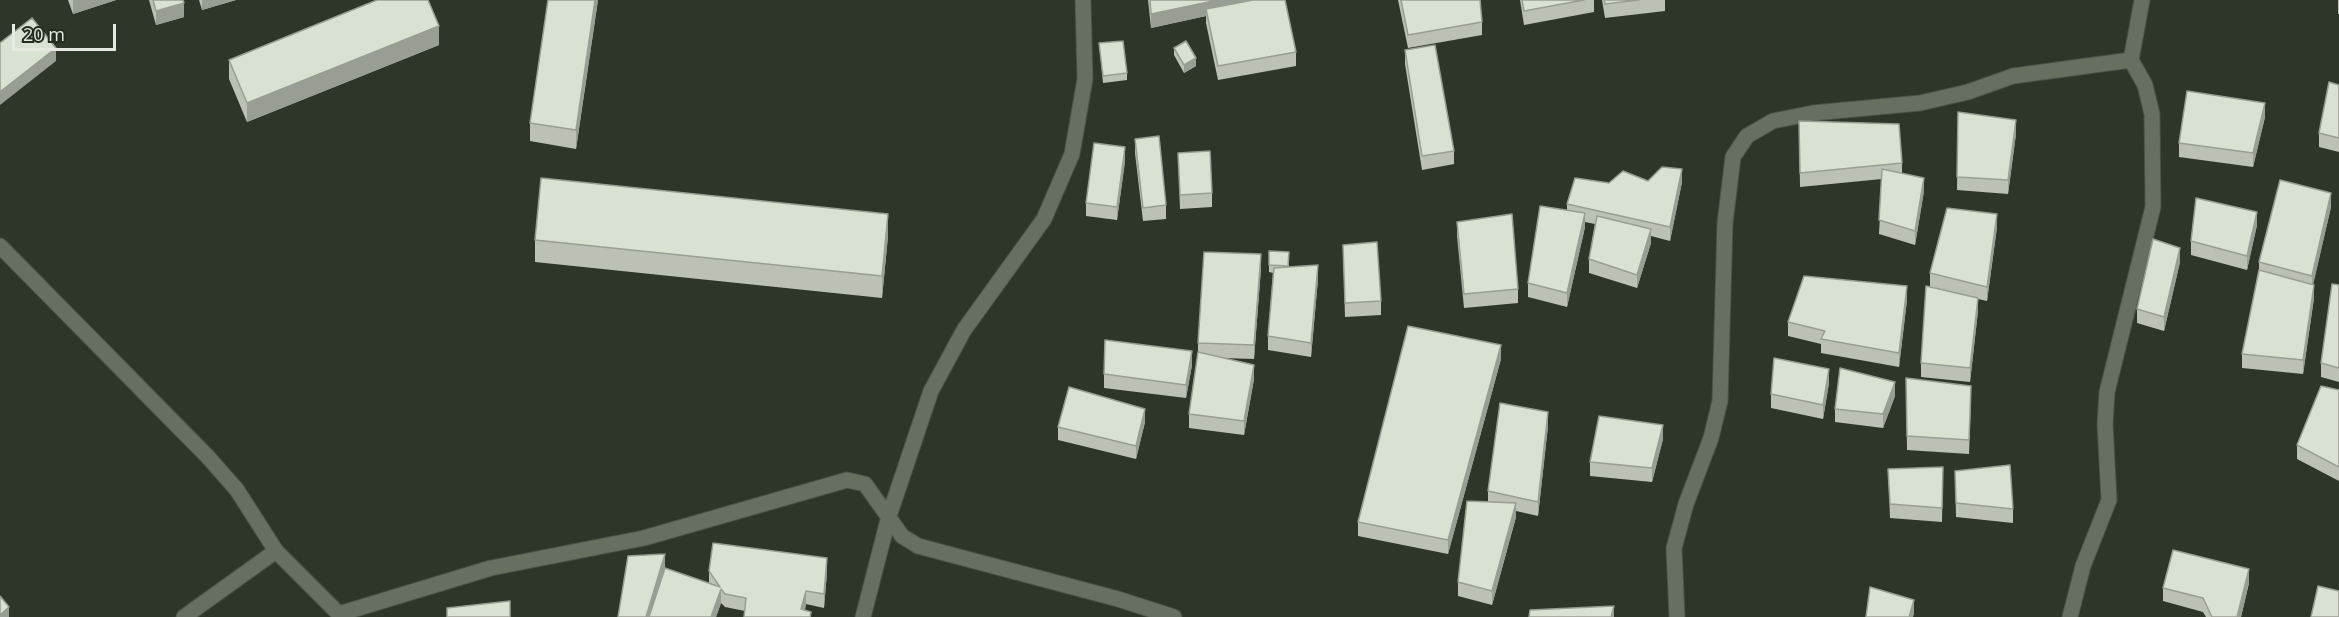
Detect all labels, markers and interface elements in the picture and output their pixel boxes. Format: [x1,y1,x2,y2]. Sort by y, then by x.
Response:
scale bar [15,12,118,50]
text: 20 m [23,22,65,46]

